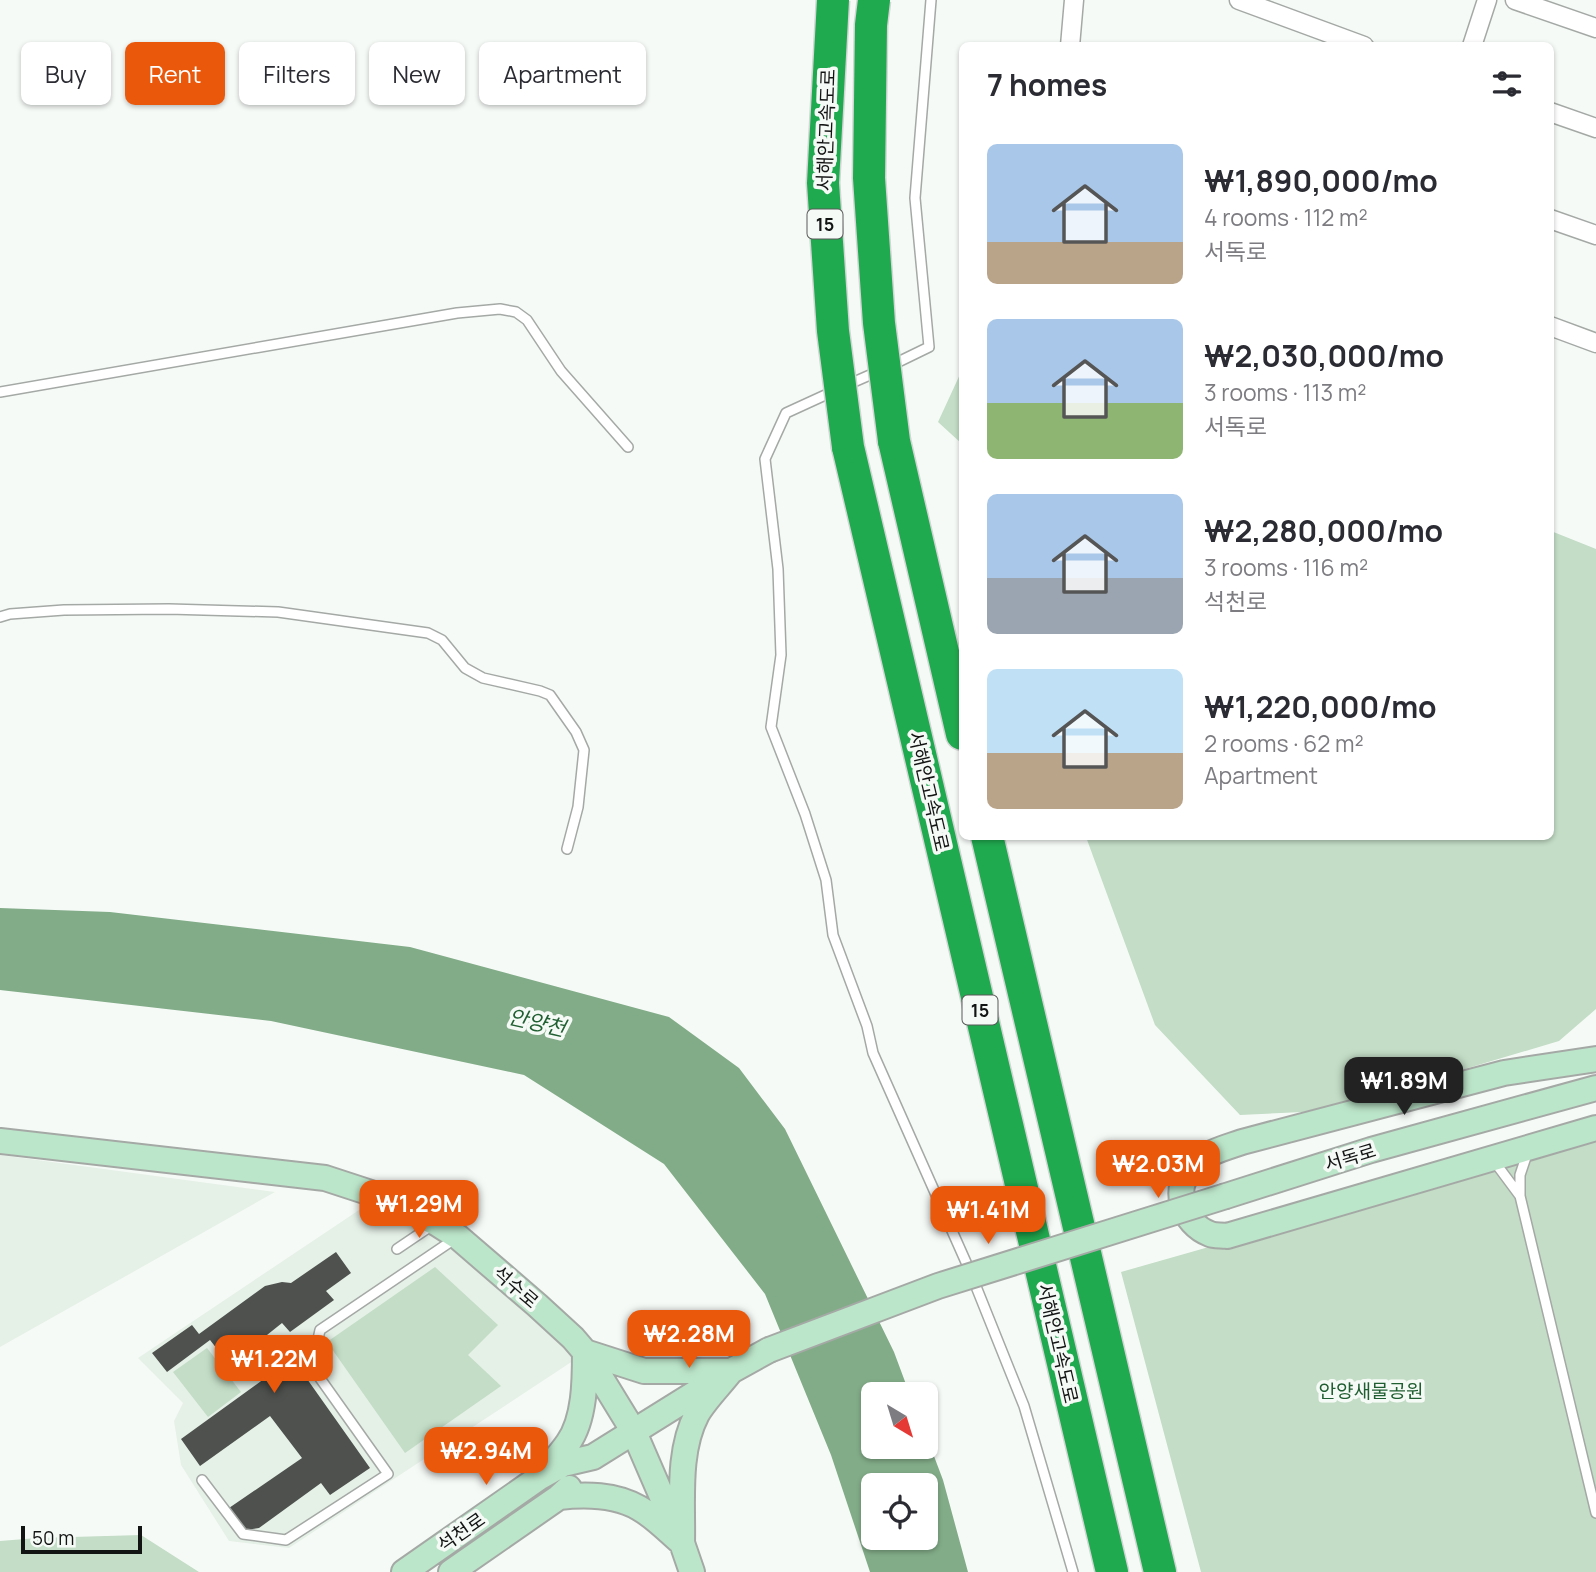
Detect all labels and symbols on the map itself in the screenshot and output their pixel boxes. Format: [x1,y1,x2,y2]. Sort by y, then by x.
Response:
street label: 서해안고속도로 [811,68,841,192]
road number: 15 [808,210,842,238]
street label: 서해안고속도로 [903,728,955,854]
road number: 15 [962,995,998,1024]
water label: 안양천 [506,1002,571,1043]
pin: ₩1.89M [1347,1058,1461,1117]
street label: 서독로 [1321,1137,1379,1177]
pin: ₩2.03M [1101,1140,1215,1200]
pin: ₩1.29M [362,1180,476,1240]
pin: ₩1.41M [931,1186,1045,1246]
street label: 석수로 [488,1260,544,1314]
street label: 서해안고속도로 [1032,1280,1084,1406]
pin: ₩2.28M [632,1310,746,1370]
pin: ₩1.22M [217,1336,331,1395]
park label: 안양새물공원 [1319,1378,1423,1404]
north arrow [861,1382,938,1460]
pin: ₩2.94M [429,1428,543,1487]
street label: 석천로 [432,1506,490,1558]
scale bar [21,1523,142,1555]

